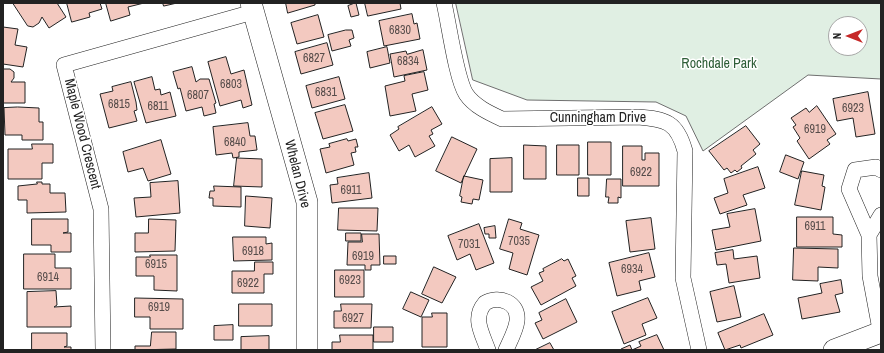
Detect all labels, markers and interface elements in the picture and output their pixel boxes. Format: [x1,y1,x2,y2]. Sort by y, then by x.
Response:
north arrow [828,16,868,56]
house number: 6830 [389,24,411,38]
text: N [830,33,844,39]
house number: 6827 [303,52,325,66]
house number: 6834 [397,55,419,69]
park label: Rochdale Park [681,56,757,72]
street label: Maple Wood Crescent [60,77,104,191]
house number: 6803 [220,78,242,92]
house number: 6831 [315,86,337,100]
house number: 6807 [187,89,209,103]
house number: 6815 [108,98,130,112]
house number: 6811 [147,100,169,114]
house number: 6923 [842,102,864,116]
street label: Cunningham Drive [550,110,646,126]
house number: 6919 [804,123,826,137]
house number: 6840 [224,136,246,150]
street label: Whelan Drive [280,138,314,210]
house number: 6922 [630,166,652,180]
house number: 6911 [340,184,362,198]
house number: 6911 [804,220,826,234]
house number: 7035 [508,235,530,249]
house number: 7031 [458,238,480,252]
house number: 6918 [242,245,264,259]
house number: 6919 [352,250,374,264]
house number: 6915 [145,258,167,272]
house number: 6934 [621,263,643,277]
house number: 6914 [37,271,59,285]
house number: 6923 [339,274,361,288]
house number: 6922 [237,277,259,291]
house number: 6919 [148,301,170,315]
house number: 6927 [342,312,364,326]

